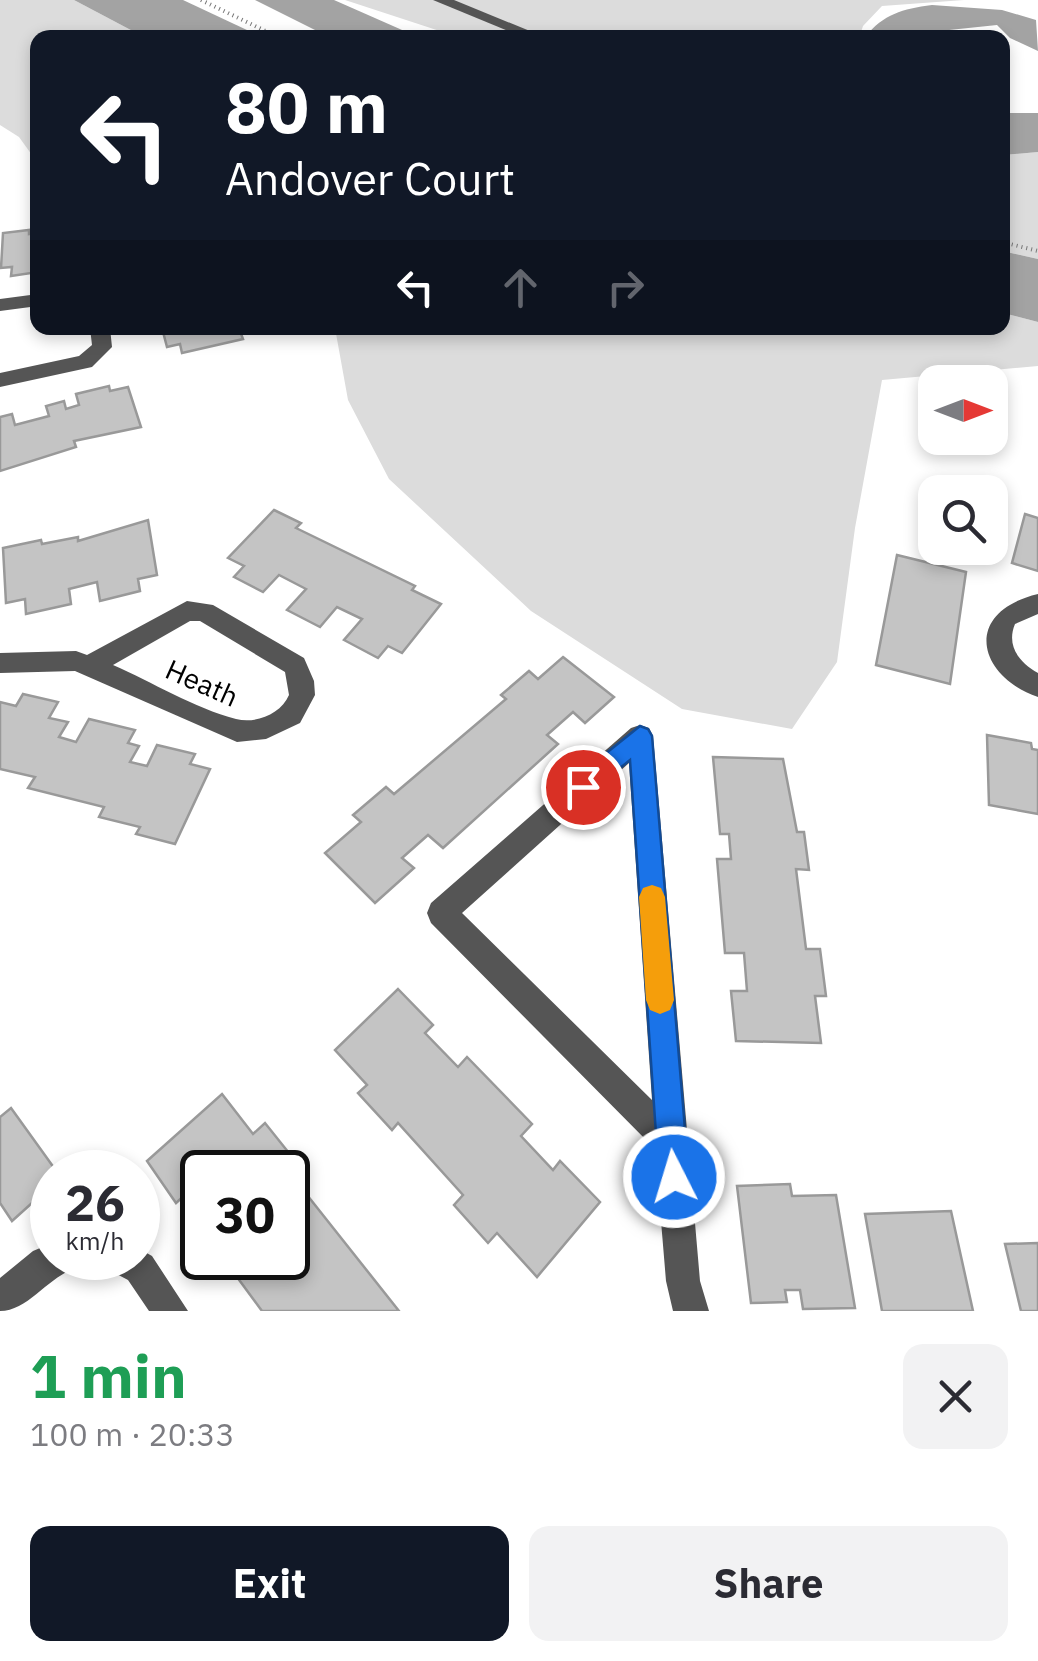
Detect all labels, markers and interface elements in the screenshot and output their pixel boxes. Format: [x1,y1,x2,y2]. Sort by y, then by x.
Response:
text: 80 m [225,61,388,152]
icon: left [60,70,190,200]
text: Andover Court [225,149,515,207]
icon: left [388,260,443,315]
icon: ahead [493,260,548,315]
icon: right [598,260,653,315]
north arrow [918,365,1008,455]
map controls [918,365,1008,565]
button: search [918,475,1008,565]
street label: Heath [160,650,244,715]
pin [541,745,626,830]
icon: arrive [556,760,611,815]
position arrow [622,1125,726,1229]
speed limit sign: 30 [180,1150,310,1280]
text: 26 [65,1170,125,1235]
text: km/h [66,1224,124,1257]
text: 1 min [30,1336,187,1415]
button: close [903,1344,1008,1449]
text: 100 m · 20:33 [30,1413,235,1455]
button: Exit [30,1526,509,1641]
button: Share [529,1526,1008,1641]

